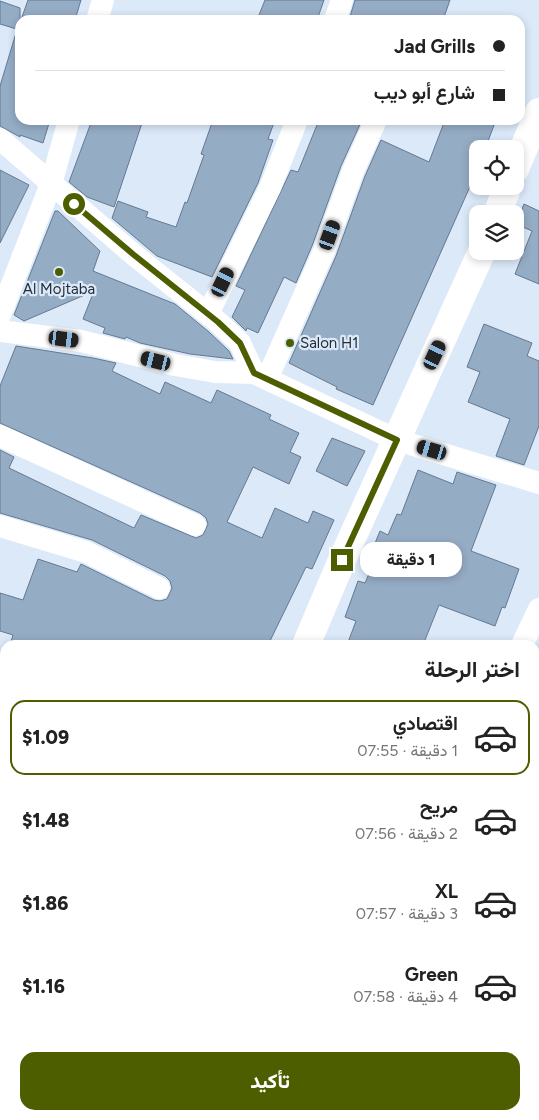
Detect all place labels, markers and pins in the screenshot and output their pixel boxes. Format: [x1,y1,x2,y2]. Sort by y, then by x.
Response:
marker: Al Mojtaba [53,266,65,278]
place label: Al Mojtaba [23,280,95,298]
place label: Salon H1 [300,334,358,352]
marker: Salon H1 [284,337,296,349]

